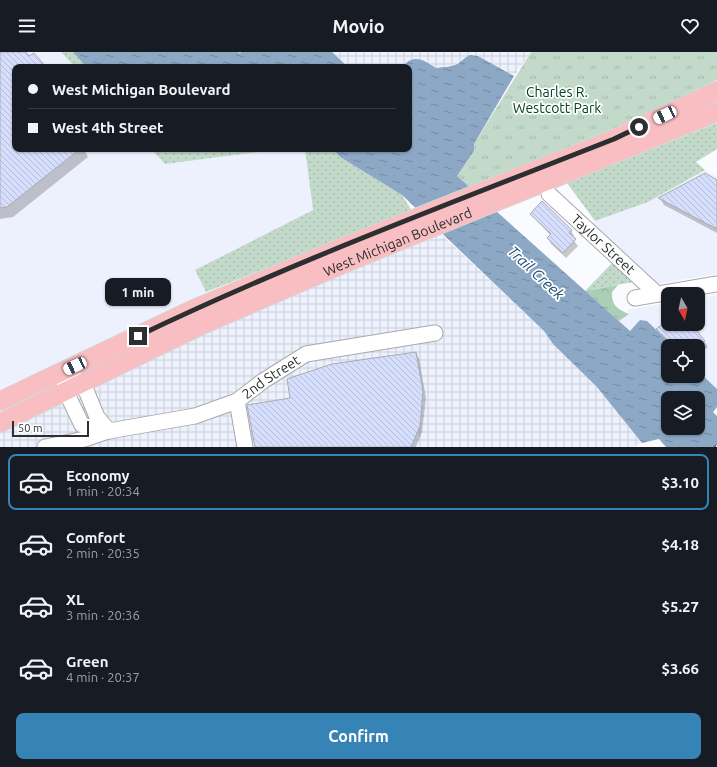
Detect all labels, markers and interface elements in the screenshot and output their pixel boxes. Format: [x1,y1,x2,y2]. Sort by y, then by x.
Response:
icon: menu [16,15,38,37]
icon: heart [679,15,701,37]
text: Movio [332,16,385,36]
text: West Michigan Boulevard [52,81,231,98]
park label: Charles R. Westcott Park [513,84,601,116]
car [652,104,678,126]
route start [630,118,648,136]
text: West 4th Street [52,119,163,136]
street label: West Michigan Boulevard [321,204,474,280]
street label: Taylor Street [568,211,639,278]
water label: Trail Creek [505,242,568,303]
callout: 1 min [105,278,171,306]
text: 1 min [122,285,154,299]
north arrow [661,287,705,331]
map controls [661,287,705,435]
route end [129,327,147,345]
button: locate [661,339,705,383]
street label: 2nd Street [239,352,303,402]
car [62,355,88,377]
button: layers [661,391,705,435]
scale bar [12,419,89,438]
text: 50 m [18,422,42,434]
icon: car [18,464,54,500]
text: Economy [66,467,130,484]
text: $3.10 [661,474,699,491]
text: 1 min · 20:34 [66,484,140,498]
icon: car [18,526,54,562]
text: Comfort [66,529,125,546]
text: $4.18 [661,536,699,553]
text: 2 min · 20:35 [66,546,140,560]
icon: car [18,588,54,624]
text: XL [66,591,84,608]
text: $5.27 [661,598,699,615]
text: 3 min · 20:36 [66,608,140,622]
icon: car [18,650,54,686]
text: Green [66,653,108,670]
text: $3.66 [661,660,699,677]
text: 4 min · 20:37 [66,670,140,684]
button: Confirm [16,713,701,759]

